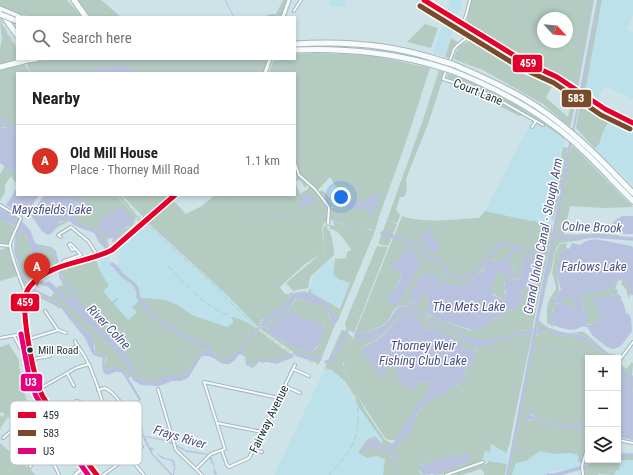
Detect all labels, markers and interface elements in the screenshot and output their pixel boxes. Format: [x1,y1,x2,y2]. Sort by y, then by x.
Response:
north arrow [537,12,573,48]
search box [16,16,296,60]
icon: search [30,27,52,49]
text: Search here [62,29,132,47]
line badge: 459 [512,54,543,73]
text: 459 [520,57,536,70]
street label: Court Lane [451,76,505,108]
text: Nearby [32,88,80,108]
line badge: 583 [561,89,592,108]
text: 583 [568,92,585,105]
text: Old Mill House [70,144,158,162]
text: A [41,153,49,168]
text: 1.1 km [245,153,280,168]
water label: Grand Union Canal - Slough Arm [520,157,566,315]
text: Place · Thorney Mill Road [70,162,200,177]
your location [331,187,351,207]
water label: Maysfields Lake [12,202,92,217]
water label: Colne Brook [562,218,623,236]
pin: A [24,253,50,286]
water label: Farlows Lake [561,259,627,274]
line badge: 459 [10,293,40,312]
text: 459 [17,296,33,309]
water label: The Mets Lake [433,299,506,314]
water label: River Colne [84,302,134,352]
water label: Thorney Weir Fishing Club Lake [379,338,467,368]
place label: Mill Road [38,344,79,357]
marker: Mill Road [25,345,35,355]
map controls [585,355,621,463]
button: + [585,355,621,391]
line badge: U3 [20,373,43,392]
text: U3 [25,376,37,389]
street label: Fairway Avenue [247,383,292,455]
button: − [585,391,621,427]
legend [10,401,142,465]
text: 459 [43,409,59,422]
water label: Frays River [152,422,209,452]
text: 583 [43,427,59,440]
button: layers [585,427,621,463]
text: U3 [43,445,55,458]

